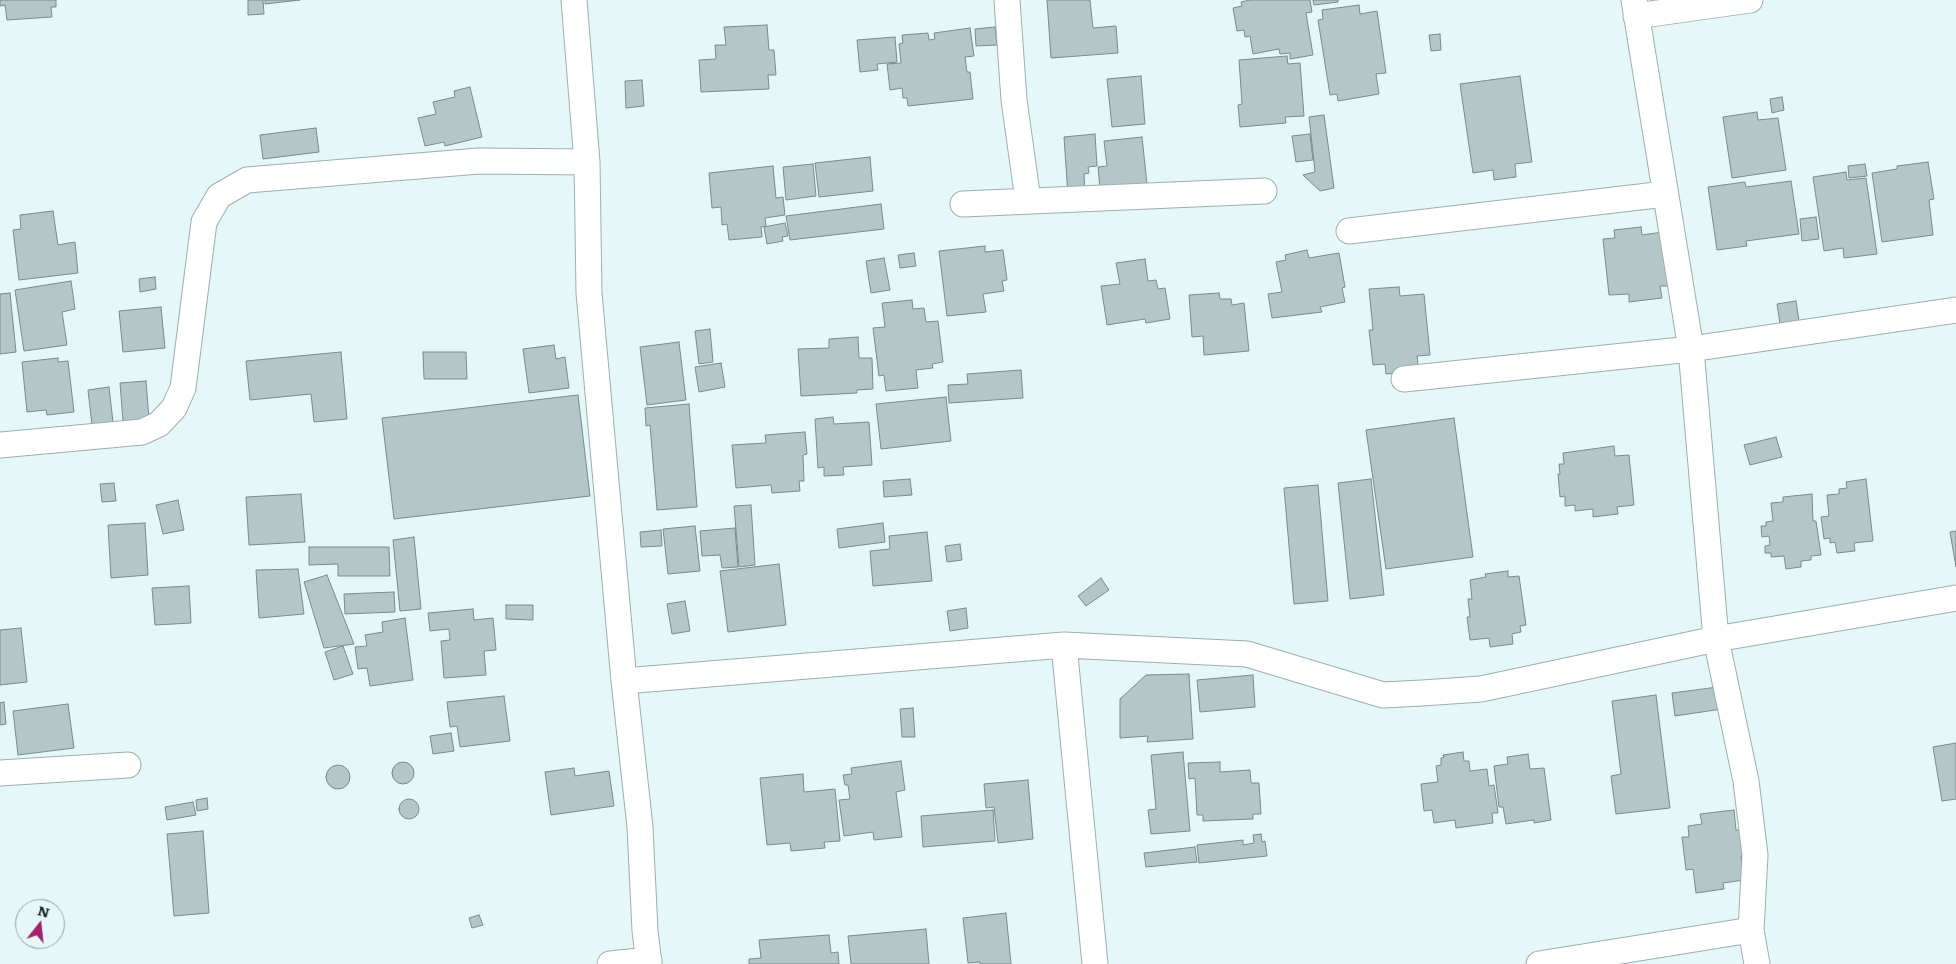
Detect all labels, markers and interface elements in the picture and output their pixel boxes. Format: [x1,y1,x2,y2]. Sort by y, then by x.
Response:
north arrow [15,899,65,949]
text: N [35,899,52,922]

